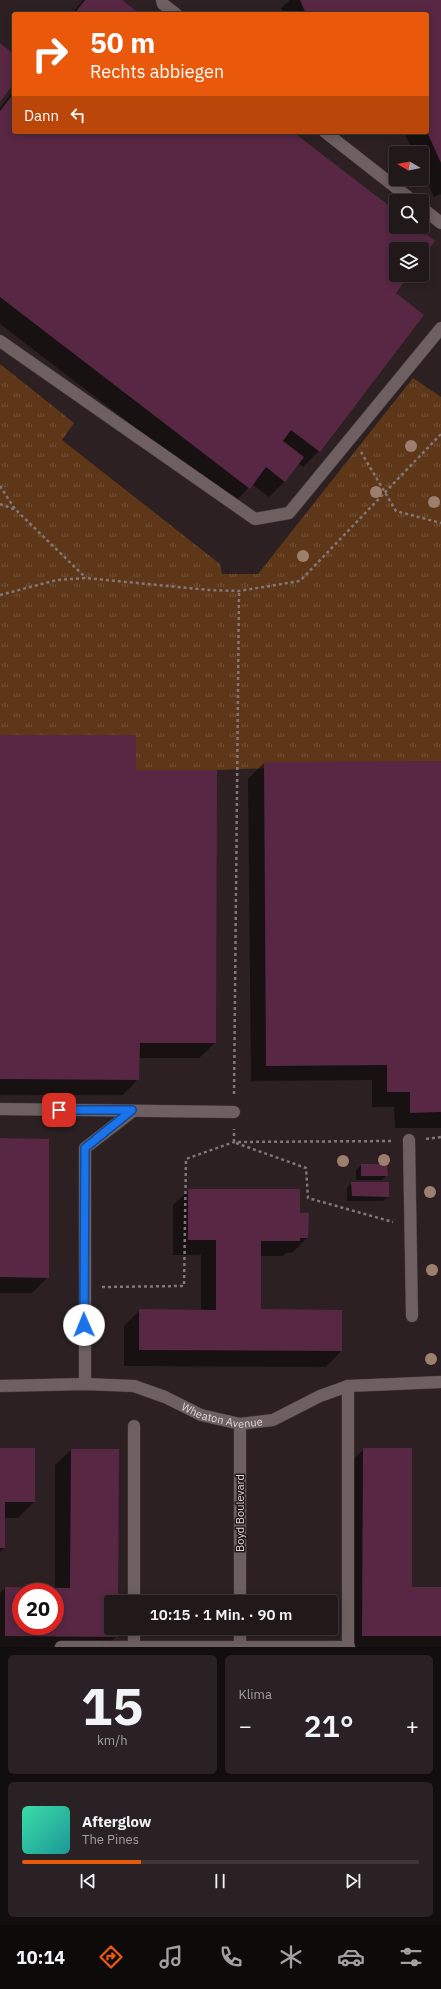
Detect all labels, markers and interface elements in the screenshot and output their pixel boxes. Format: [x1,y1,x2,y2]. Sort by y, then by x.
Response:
text: 50 m [90,24,155,61]
icon: right [24,28,76,80]
text: Rechts abbiegen [90,60,224,83]
icon: left [67,104,89,126]
text: Dann [24,106,59,125]
north arrow [389,146,429,186]
map controls [389,146,429,282]
button: search [389,194,429,234]
button: layers [389,242,429,282]
pin [42,1093,76,1127]
icon: arrive [48,1099,70,1121]
position arrow [63,1304,105,1346]
street label: Wheaton Avenue [179,1399,263,1431]
street label: Boyd Boulevard [233,1474,247,1552]
speed limit sign: 20 [12,1583,64,1635]
text: 10:15 · 1 Min. · 90 m [150,1605,292,1624]
text: 15 [81,1672,143,1739]
text: Klima [239,1686,272,1703]
text: 21° [304,1706,354,1745]
text: − [239,1711,252,1740]
text: + [406,1711,419,1740]
text: km/h [97,1732,128,1749]
text: Afterglow [82,1812,151,1831]
text: The Pines [82,1831,139,1848]
icon: previous [77,1870,99,1892]
icon: pause [209,1870,231,1892]
icon: next [342,1870,364,1892]
icon: directions [97,1943,125,1971]
icon: music [157,1943,185,1971]
icon: phone [217,1943,245,1971]
icon: climate [277,1943,305,1971]
icon: car [337,1943,365,1971]
icon: filters [397,1943,425,1971]
text: 10:14 [16,1946,65,1969]

